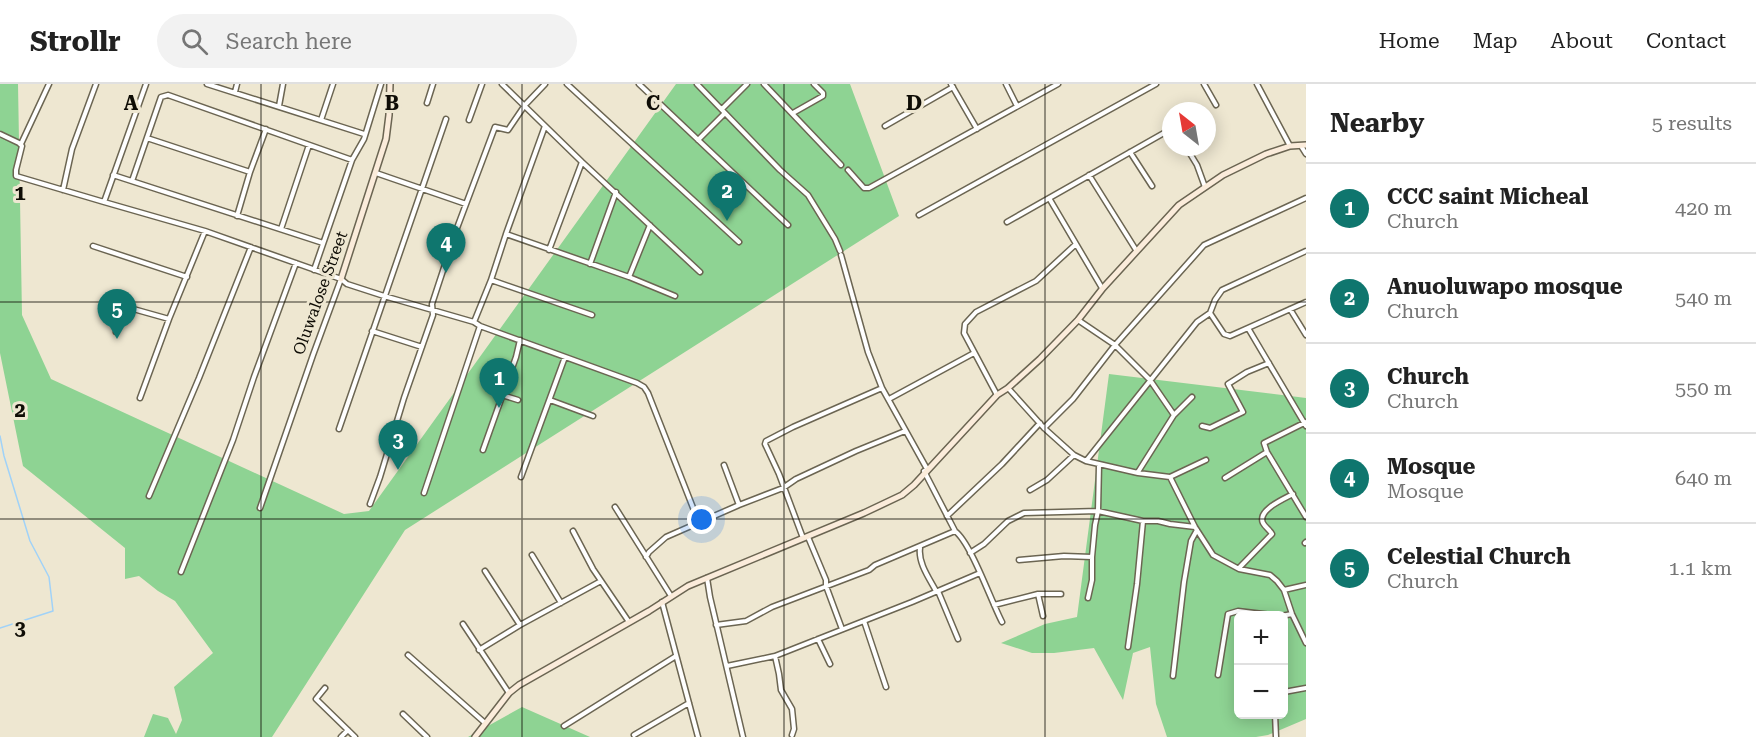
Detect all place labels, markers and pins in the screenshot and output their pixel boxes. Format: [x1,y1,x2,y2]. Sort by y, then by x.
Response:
pin: 2 [708,172,746,221]
pin: 4 [426,224,466,273]
pin: 5 [98,290,136,339]
pin: 1 [480,358,518,408]
pin: 3 [378,420,418,470]

